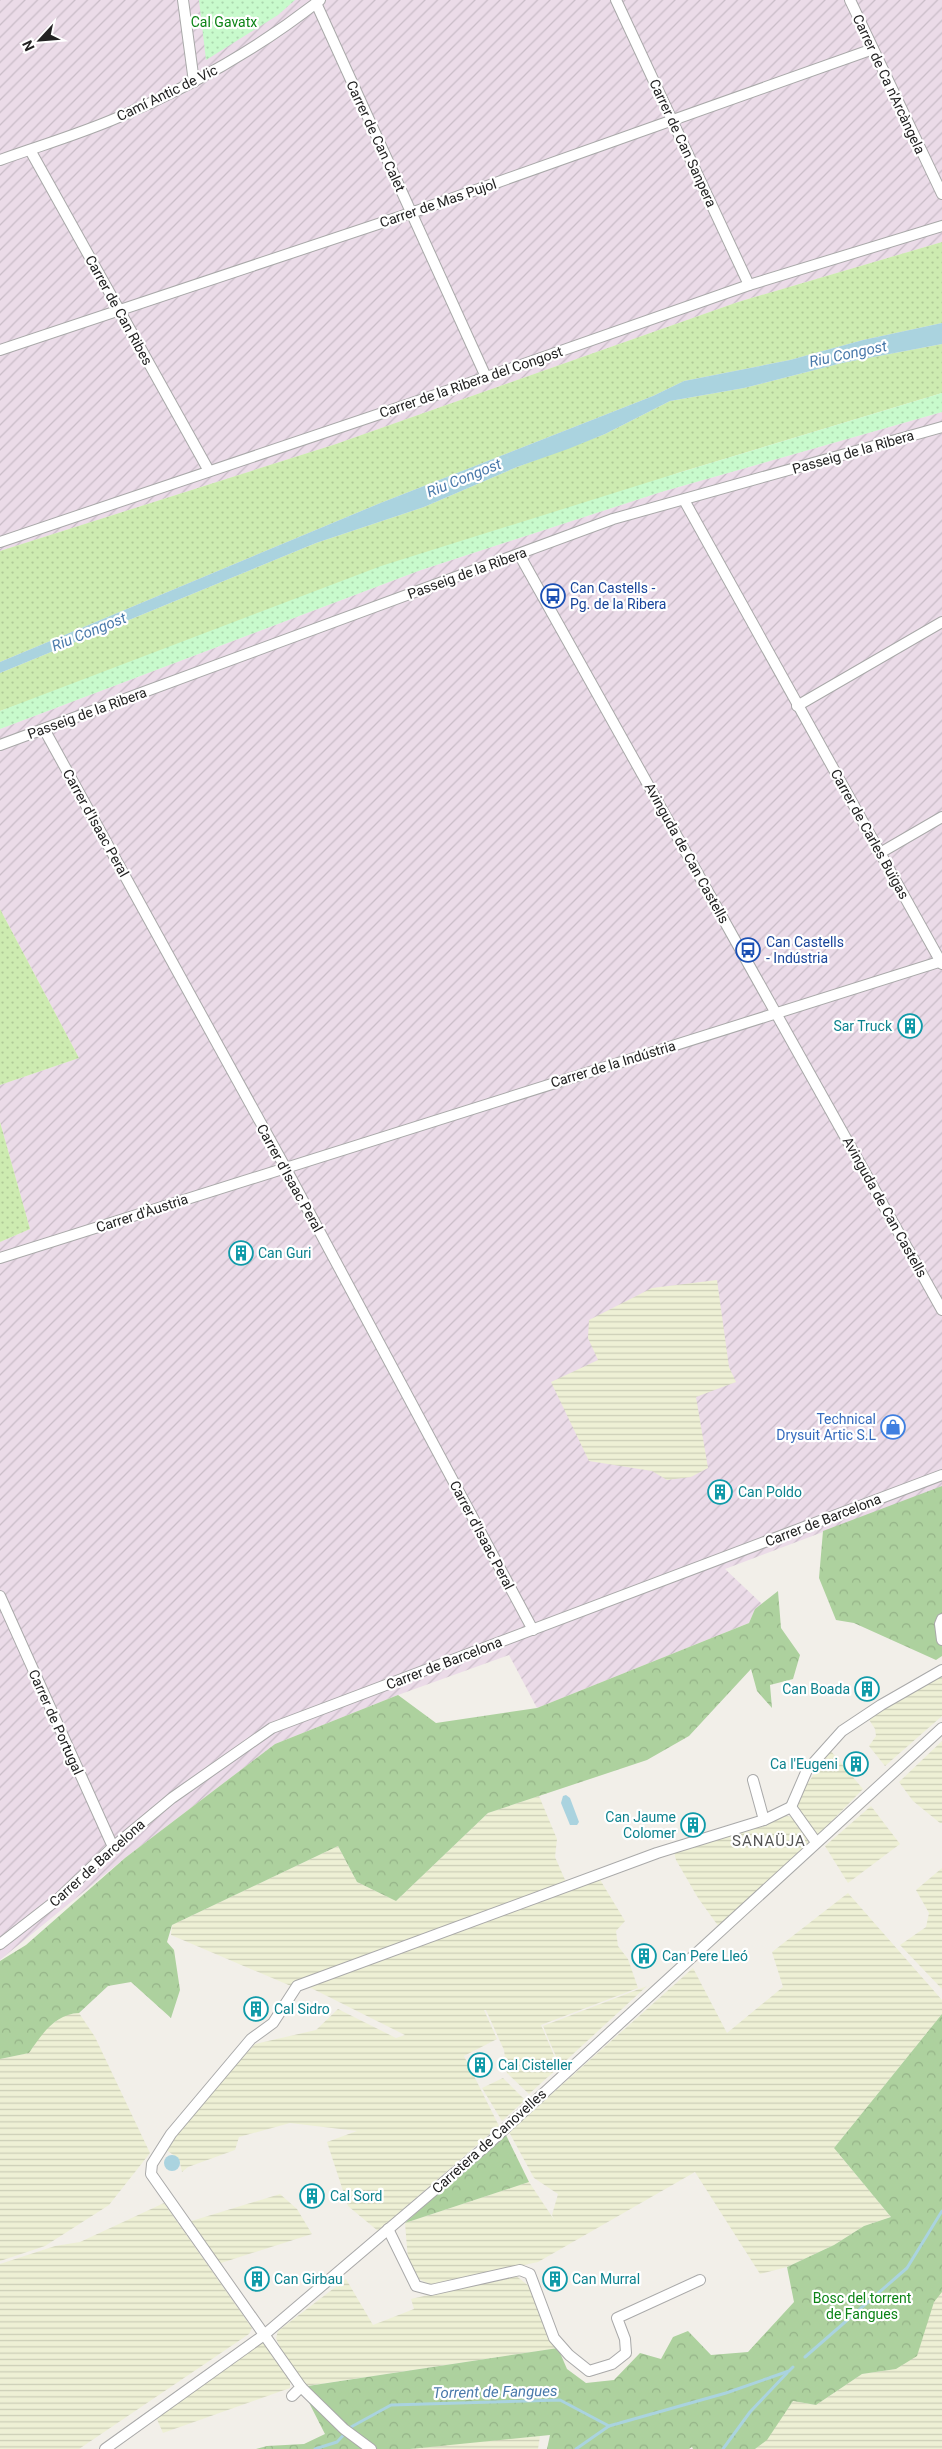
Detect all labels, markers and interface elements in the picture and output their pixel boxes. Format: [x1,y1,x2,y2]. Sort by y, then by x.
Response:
street label: Carrer de Ca n'Arcàngela [850,12,928,156]
park label: Cal Gavatx [191,14,257,30]
north arrow [15,15,65,65]
text: N [19,38,38,54]
street label: Camí Antic de Vic [114,62,220,124]
street label: Carrer de Can Sanpera [646,76,720,210]
street label: Carrer de Can Calet [343,78,409,194]
street label: Carrer de Mas Pujol [378,176,498,230]
street label: Carrer de Can Ribes [82,252,156,368]
water label: Riu Congost [808,337,889,371]
street label: Carrer de la Ribera del Congost [377,343,565,421]
street label: Passeig de la Ribera [790,427,916,477]
water label: Riu Congost [424,455,504,501]
street label: Passeig de la Ribera [405,544,529,602]
place label: Can Castells - Pg. de la Ribera [570,580,666,612]
bus stop icon: Can Castells - Pg. de la Ribera [540,583,566,609]
water label: Riu Congost [49,609,129,655]
street label: Passeig de la Ribera [25,684,149,742]
street label: Carrer d'Isaac Peral [60,766,132,880]
street label: Carrer de Carles Buïgas [828,766,912,902]
street label: Avinguda de Can Castells [642,780,732,926]
place label: Can Castells - Indústria [766,934,844,966]
bus stop icon: Can Castells - Indústria [735,937,761,963]
building icon: Sar Truck [897,1013,923,1039]
place label: Sar Truck [833,1018,893,1034]
street label: Carrer de la Indústria [549,1037,677,1091]
street label: Carrer d'Isaac Peral [254,1121,326,1235]
street label: Avinguda de Can Castells [840,1134,930,1280]
street label: Carrer d'Àustria [94,1190,190,1235]
building icon: Can Guri [228,1240,254,1266]
place label: Can Guri [258,1245,311,1261]
place label: Technical Drysuit Artic S.L [776,1411,876,1443]
shop icon: Technical Drysuit Artic S.L [880,1414,906,1440]
street label: Carrer d'Isaac Peral [447,1478,517,1592]
building icon: Can Poldo [707,1479,733,1505]
place label: Can Poldo [738,1484,802,1500]
street label: Carrer de Barcelona [763,1490,883,1550]
street label: Carrer de Barcelona [384,1633,504,1693]
street label: Carrer de Portugal [26,1667,86,1777]
building icon: Can Boada [854,1676,880,1702]
place label: Can Boada [782,1681,850,1697]
building icon: Ca l'Eugeni [843,1751,869,1777]
place label: Ca l'Eugeni [770,1756,838,1772]
place label: Can Jaume Colomer [605,1809,676,1841]
building icon: Can Jaume Colomer [680,1812,706,1838]
street label: Carrer de Barcelona [46,1816,148,1910]
district label: SANAÜJA [732,1832,806,1850]
building icon: Can Pere Lleó [631,1943,657,1969]
place label: Can Pere Lleó [662,1948,748,1964]
building icon: Cal Sidro [243,1996,269,2022]
place label: Cal Sidro [274,2001,330,2017]
building icon: Cal Cisteller [467,2052,493,2078]
place label: Cal Cisteller [498,2057,573,2073]
street label: Carretera de Canovelles [429,2086,549,2196]
building icon: Cal Sord [299,2183,325,2209]
place label: Cal Sord [330,2188,382,2204]
building icon: Can Girbau [244,2266,270,2292]
building icon: Can Murral [542,2266,568,2292]
place label: Can Girbau [274,2271,343,2287]
place label: Can Murral [572,2271,640,2287]
park label: Bosc del torrent de Fangues [813,2290,912,2322]
water label: Torrent de Fangues [432,2382,558,2402]

